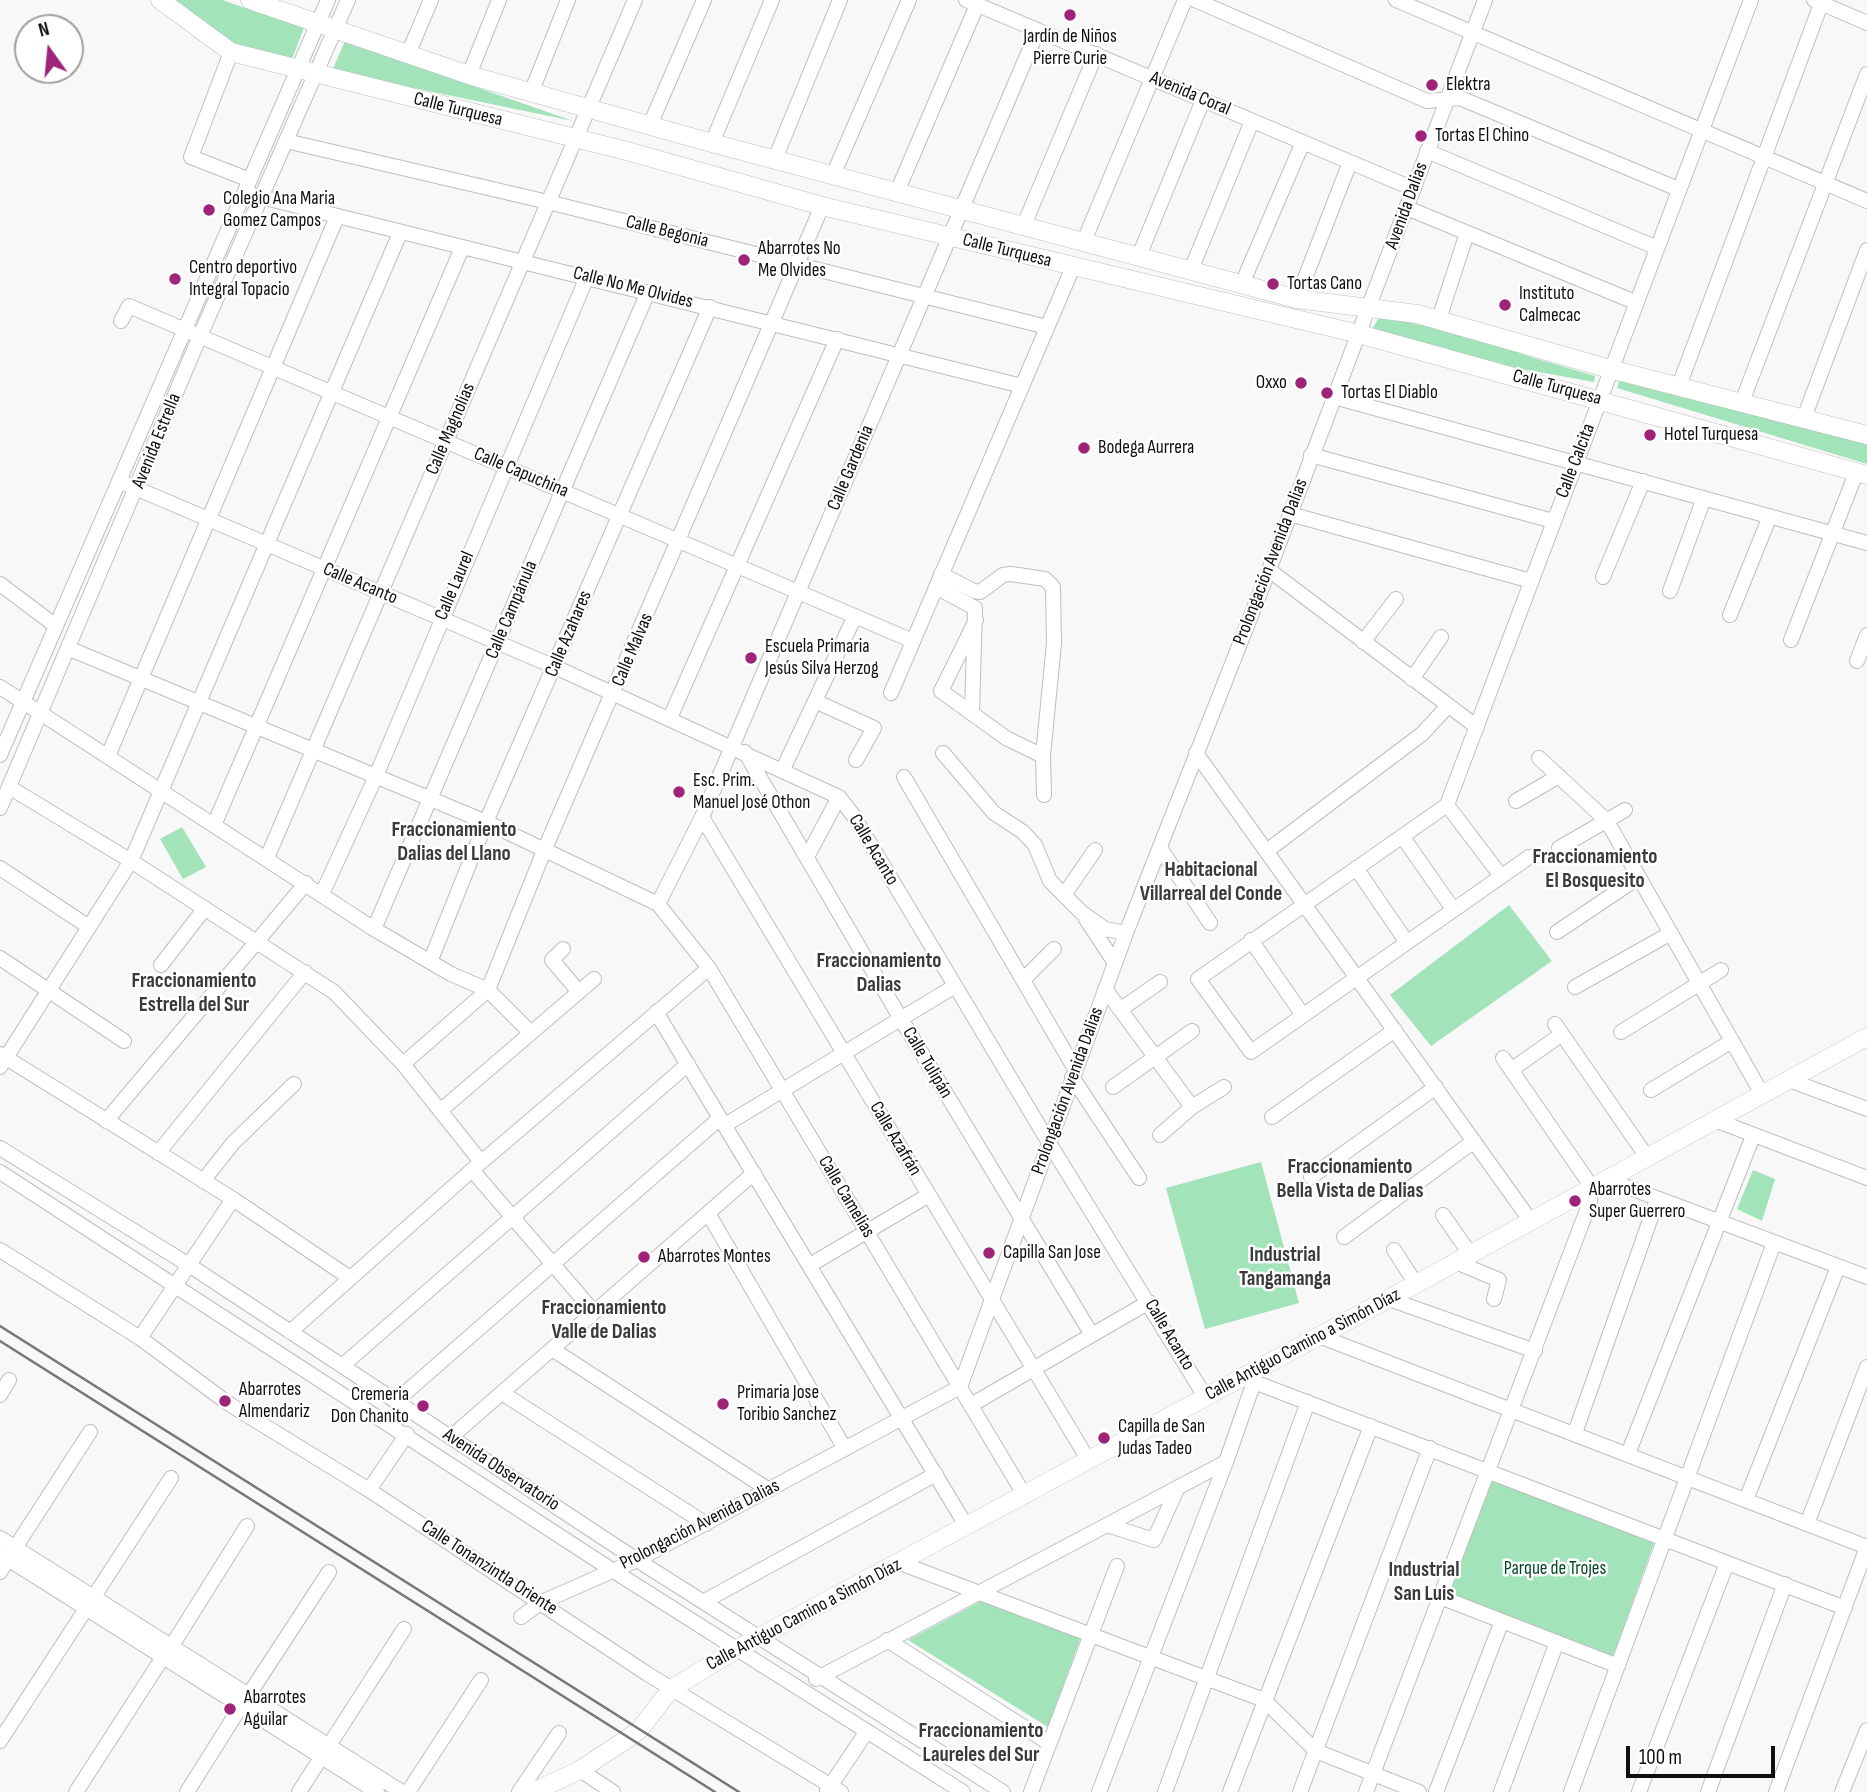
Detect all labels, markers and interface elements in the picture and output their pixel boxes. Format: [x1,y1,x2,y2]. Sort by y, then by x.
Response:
marker: Jardín de Niños Pierre Curie [1062,7,1078,23]
north arrow [14,14,84,84]
text: N [36,18,52,43]
place label: Jardín de Niños Pierre Curie [1023,26,1117,70]
street label: Avenida Coral [1146,67,1234,121]
place label: Elektra [1446,74,1491,96]
marker: Elektra [1424,77,1440,93]
street label: Calle Turquesa [411,88,505,132]
place label: Tortas El Chino [1435,125,1529,147]
marker: Tortas El Chino [1413,128,1429,144]
street label: Avenida Dalias [1381,159,1433,253]
place label: Colegio Ana Maria Gomez Campos [223,188,335,232]
marker: Colegio Ana Maria Gomez Campos [201,202,217,218]
street label: Calle Begonia [623,211,711,253]
street label: Calle Turquesa [960,229,1054,273]
place label: Abarrotes No Me Olvides [758,238,841,282]
marker: Abarrotes No Me Olvides [736,252,752,268]
place label: Centro deportivo Integral Topacio [189,257,297,301]
street label: Calle No Me Olvides [571,262,695,314]
marker: Centro deportivo Integral Topacio [167,271,183,287]
place label: Tortas Cano [1287,273,1362,295]
marker: Tortas Cano [1265,276,1281,292]
place label: Instituto Calmecac [1519,283,1581,327]
marker: Instituto Calmecac [1497,297,1513,313]
street label: Calle Turquesa [1510,365,1604,411]
place label: Oxxo [1256,372,1287,394]
marker: Oxxo [1293,375,1309,391]
street label: Calle Magnolias [421,380,481,478]
place label: Tortas El Diablo [1341,382,1438,404]
marker: Tortas El Diablo [1319,385,1335,401]
street label: Avenida Estrella [128,390,186,492]
street label: Calle Calcita [1551,421,1601,501]
street label: Calle Gardenia [823,422,879,514]
place label: Hotel Turquesa [1664,424,1758,446]
marker: Hotel Turquesa [1642,427,1658,443]
place label: Bodega Aurrera [1098,437,1194,459]
marker: Bodega Aurrera [1076,440,1092,456]
street label: Calle Capuchina [470,443,572,503]
street label: Prolongación Avenida Dalias [1229,476,1313,648]
street label: Calle Laurel [430,548,480,624]
street label: Calle Campánula [481,557,543,663]
street label: Calle Acanto [319,558,401,610]
street label: Calle Azahares [541,587,597,681]
street label: Calle Malvas [607,610,659,690]
place label: Escuela Primaria Jesús Silva Herzog [765,636,878,680]
marker: Escuela Primaria Jesús Silva Herzog [743,650,759,666]
place label: Esc. Prim. Manuel José Othon [693,770,810,814]
marker: Esc. Prim. Manuel José Othon [671,784,687,800]
street label: Calle Acanto [843,810,903,890]
district label: Fraccionamiento Dalias del Llano [392,818,516,868]
district label: Fraccionamiento El Bosquesito [1533,845,1657,895]
district label: Habitacional Villarreal del Conde [1140,858,1282,908]
district label: Fraccionamiento Dalias [817,949,941,999]
district label: Fraccionamiento Estrella del Sur [132,969,256,1019]
street label: Prolongación Avenida Dalias [1027,1004,1109,1178]
street label: Calle Tulipán [897,1023,957,1103]
street label: Calle Azafrán [864,1098,926,1180]
street label: Calle Camelias [813,1152,879,1242]
district label: Fraccionamiento Bella Vista de Dalias [1277,1155,1423,1205]
place label: Abarrotes Super Guerrero [1589,1179,1685,1223]
marker: Abarrotes Super Guerrero [1567,1193,1583,1209]
place label: Capilla San Jose [1003,1242,1101,1264]
district label: Industrial Tangamanga [1239,1243,1331,1293]
marker: Capilla San Jose [981,1245,997,1261]
place label: Abarrotes Montes [658,1246,771,1268]
marker: Abarrotes Montes [636,1249,652,1265]
street label: Calle Antiguo Camino a Simón Díaz [1202,1284,1404,1406]
street label: Calle Acanto [1139,1295,1199,1375]
district label: Fraccionamiento Valle de Dalias [542,1296,666,1346]
place label: Abarrotes Almendariz [239,1379,310,1423]
place label: Primaria Jose Toribio Sanchez [737,1382,836,1426]
place label: Cremeria Don Chanito [331,1384,409,1428]
marker: Abarrotes Almendariz [217,1393,233,1409]
marker: Primaria Jose Toribio Sanchez [715,1396,731,1412]
marker: Cremeria Don Chanito [415,1398,431,1414]
place label: Capilla de San Judas Tadeo [1118,1416,1205,1460]
street label: Avenida Observatorio [438,1424,564,1516]
marker: Capilla de San Judas Tadeo [1096,1430,1112,1446]
street label: Prolongación Avenida Dalias [616,1475,784,1575]
street label: Calle Tonanzintla Oriente [417,1515,561,1621]
street label: Calle Antiguo Camino a Simón Díaz [703,1554,905,1676]
district label: Industrial San Luis [1389,1558,1459,1608]
park label: Parque de Trojes [1504,1558,1606,1580]
place label: Abarrotes Aguilar [244,1687,306,1731]
marker: Abarrotes Aguilar [222,1701,238,1717]
district label: Fraccionamiento Laureles del Sur [919,1719,1043,1769]
scale bar [1629,1732,1778,1776]
text: 100 m [1639,1745,1682,1770]

